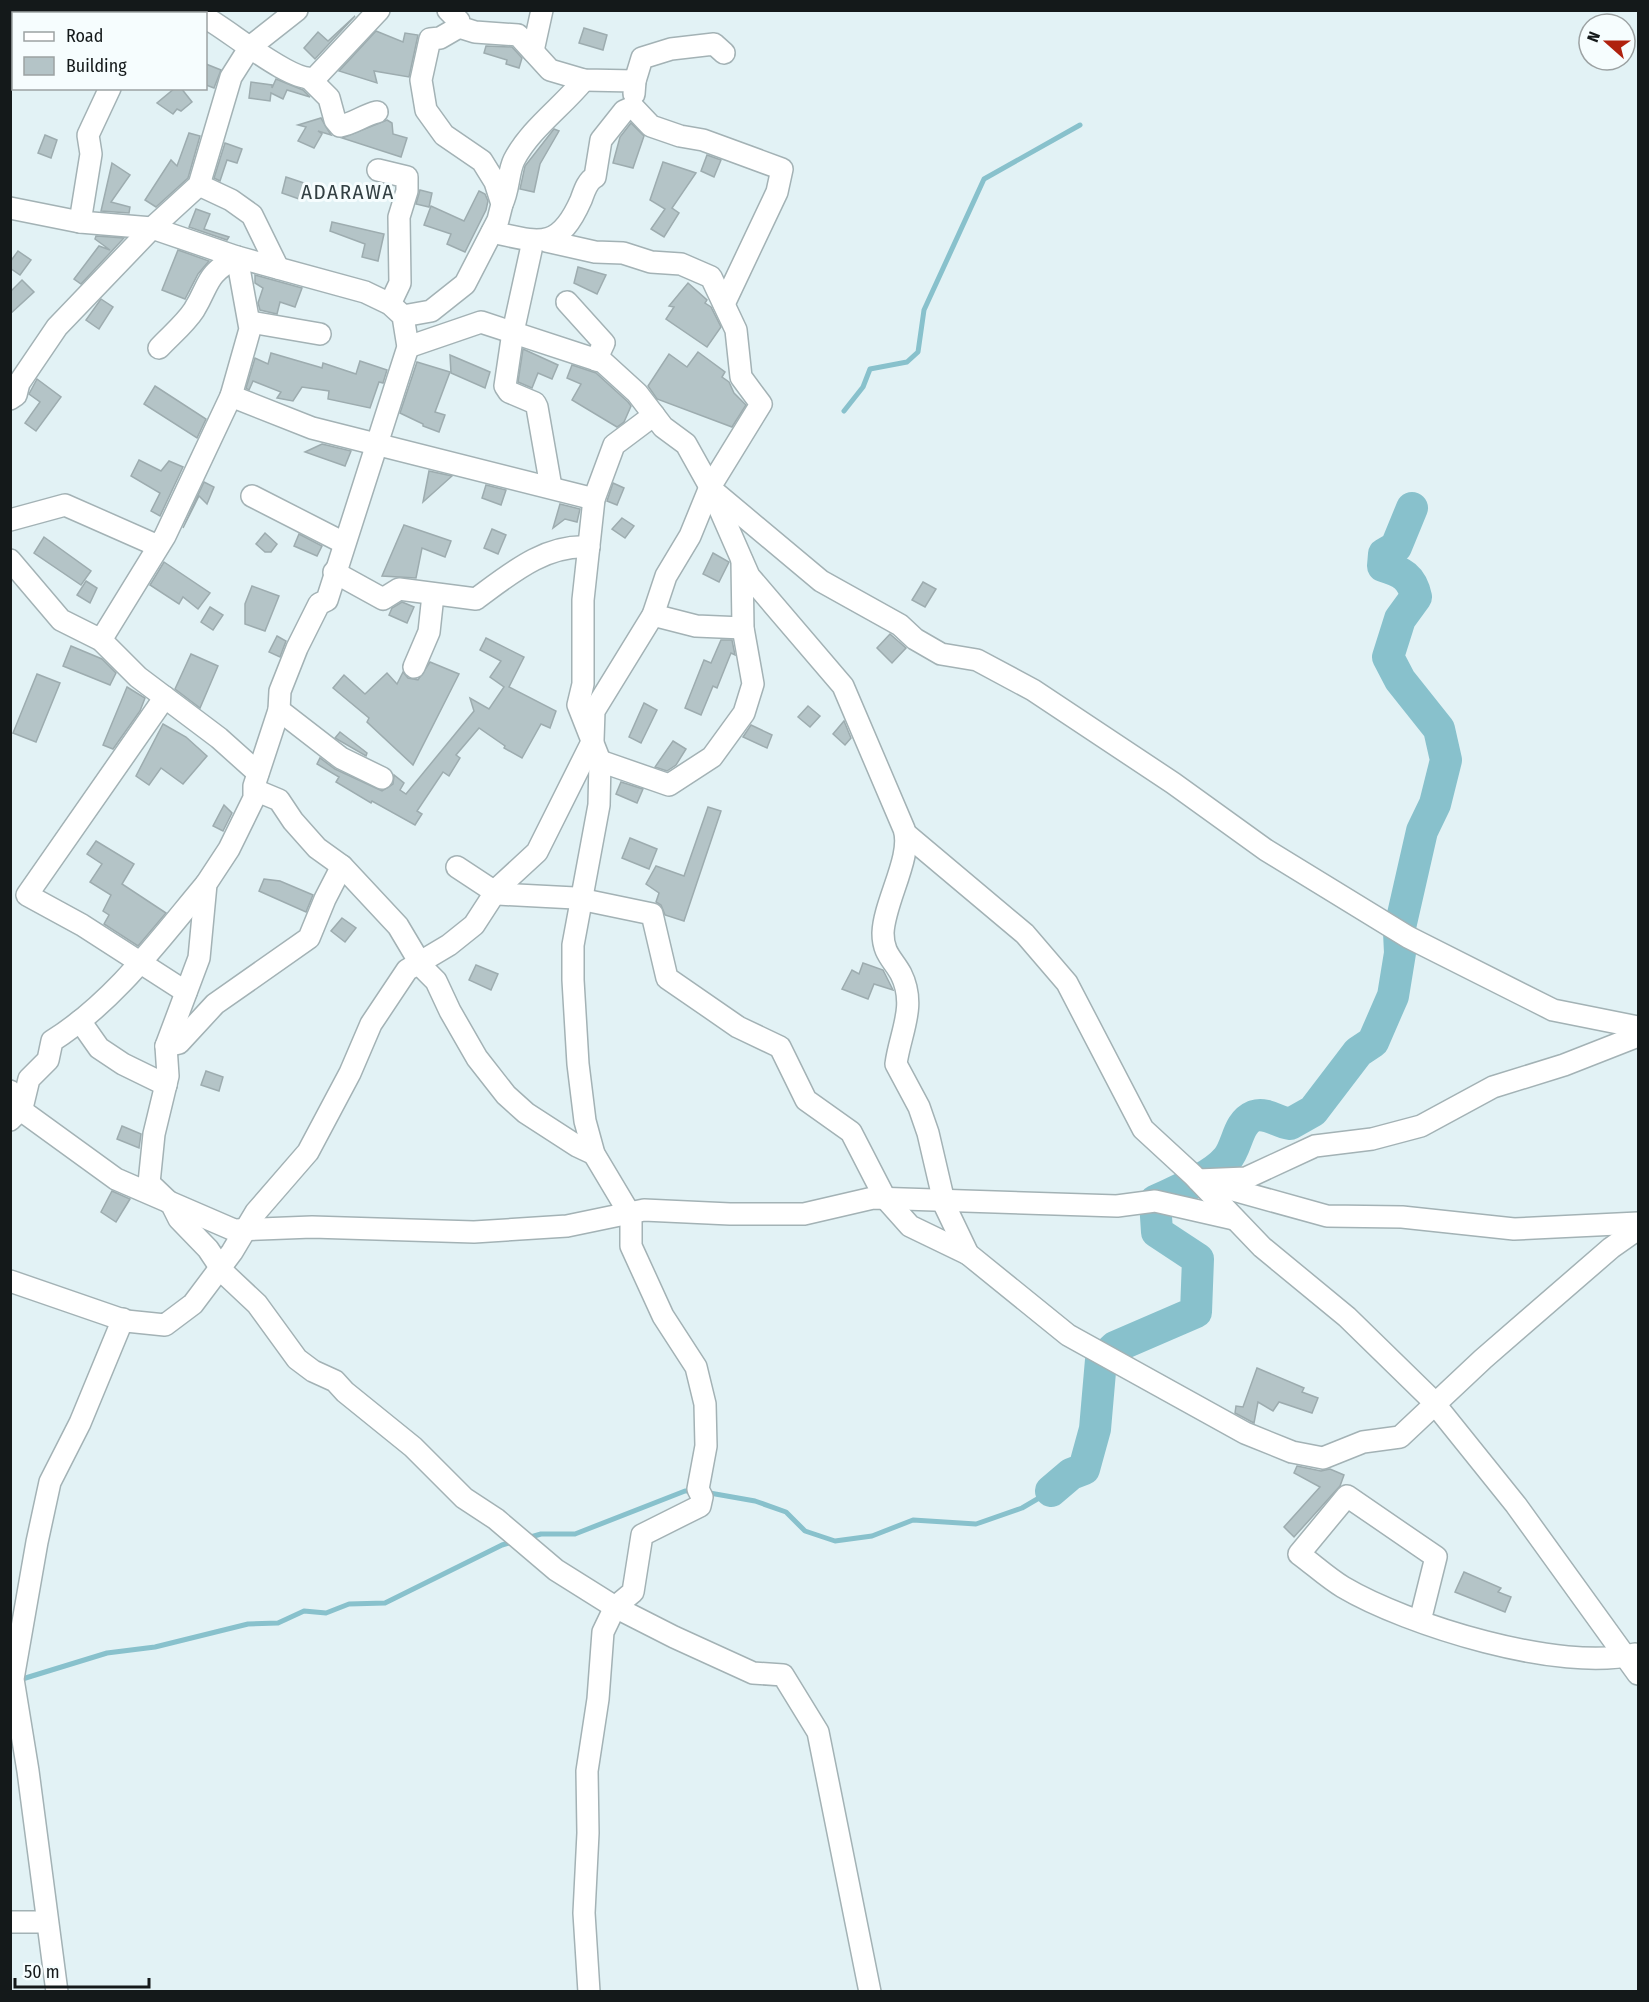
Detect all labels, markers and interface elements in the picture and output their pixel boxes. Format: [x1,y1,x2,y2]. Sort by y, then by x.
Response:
legend [12,12,207,90]
north arrow [1577,12,1637,72]
text: Road [66,25,103,47]
text: N [1583,29,1604,45]
text: Building [66,55,127,77]
district label: ADARAWA [301,179,395,205]
scale bar [15,1951,148,1989]
text: 50 m [24,1961,60,1983]

